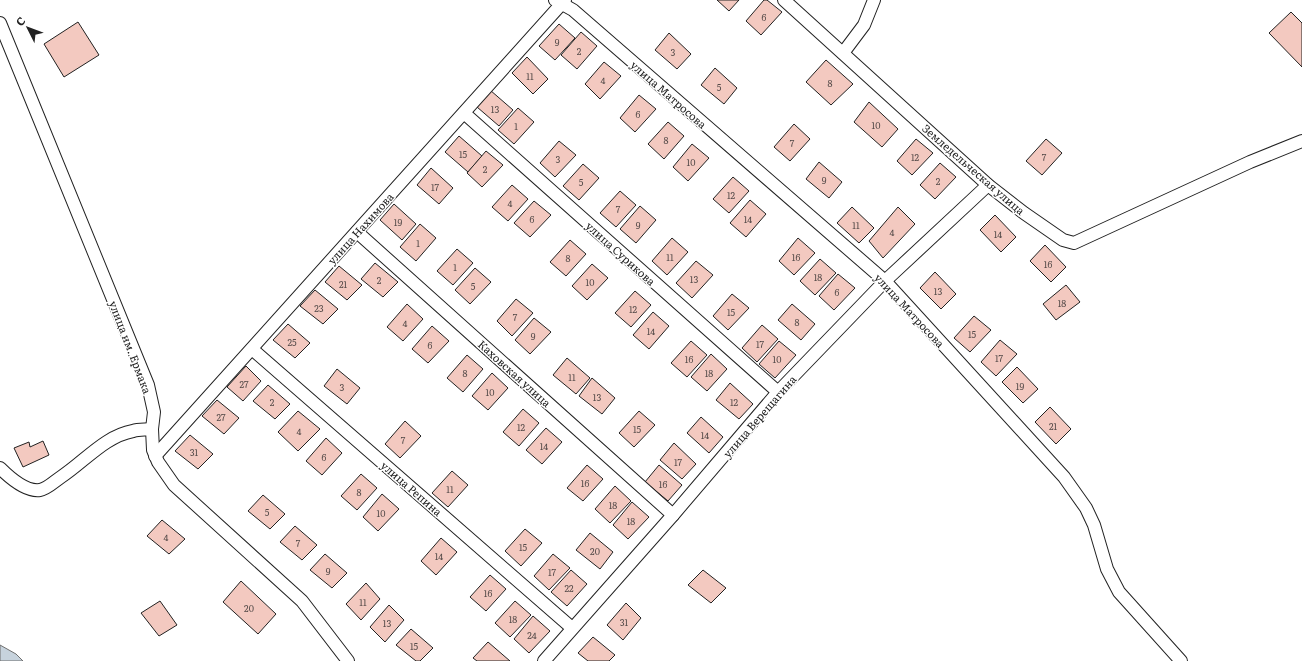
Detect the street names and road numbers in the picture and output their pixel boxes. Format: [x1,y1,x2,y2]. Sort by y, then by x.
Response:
street label: улица Матросова [627,56,711,132]
street label: Земледельческая улица [919,120,1029,218]
street label: улица Нахимова [323,188,397,267]
street label: улица Сурикова [583,217,659,289]
street label: улица Матросова [871,269,949,351]
street label: улица им. Ермака [106,298,156,396]
street label: Каховская улица [475,336,555,410]
street label: улица Верещагина [719,371,799,461]
street label: улица Репина [378,457,446,519]

